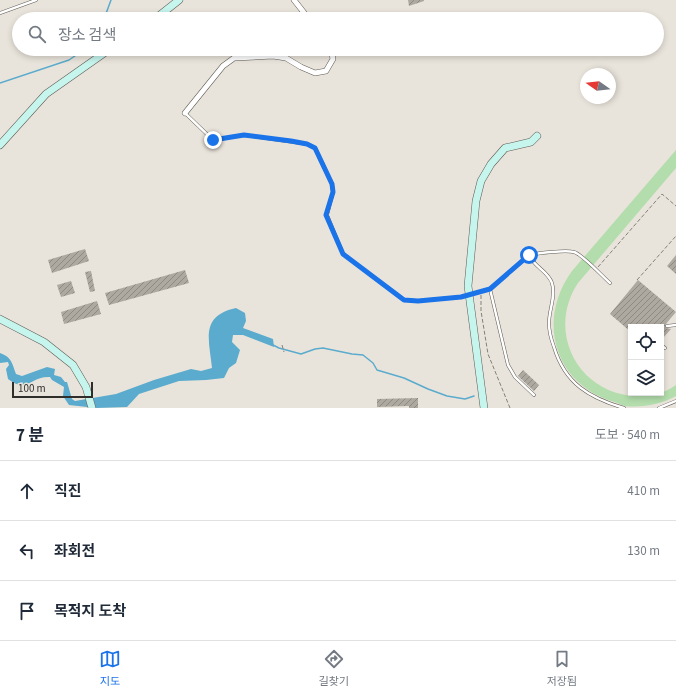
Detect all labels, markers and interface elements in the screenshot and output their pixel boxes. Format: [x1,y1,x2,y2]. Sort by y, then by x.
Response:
search box [12,12,664,56]
icon: search [26,23,48,45]
text: 장소 검색 [58,25,116,46]
north arrow [580,68,616,104]
route end [204,131,222,149]
route start [520,246,538,264]
map controls [628,324,664,396]
button: locate [628,324,664,360]
button: layers [628,360,664,396]
scale bar [12,380,93,399]
text: 100 m [18,381,46,396]
text: 7 분 [16,424,44,448]
text: 도보 · 540 m [595,426,660,444]
icon: ahead [16,480,38,502]
text: 직진 [54,481,82,502]
text: 410 m [627,482,660,500]
icon: left [16,540,38,562]
text: 좌회전 [54,541,95,562]
text: 130 m [627,542,660,560]
icon: arrive [16,600,38,622]
text: 목적지 도착 [54,601,126,622]
tab: 지도 [99,648,121,689]
tab: 길찾기 [319,648,349,689]
tab: 저장됨 [547,648,577,689]

